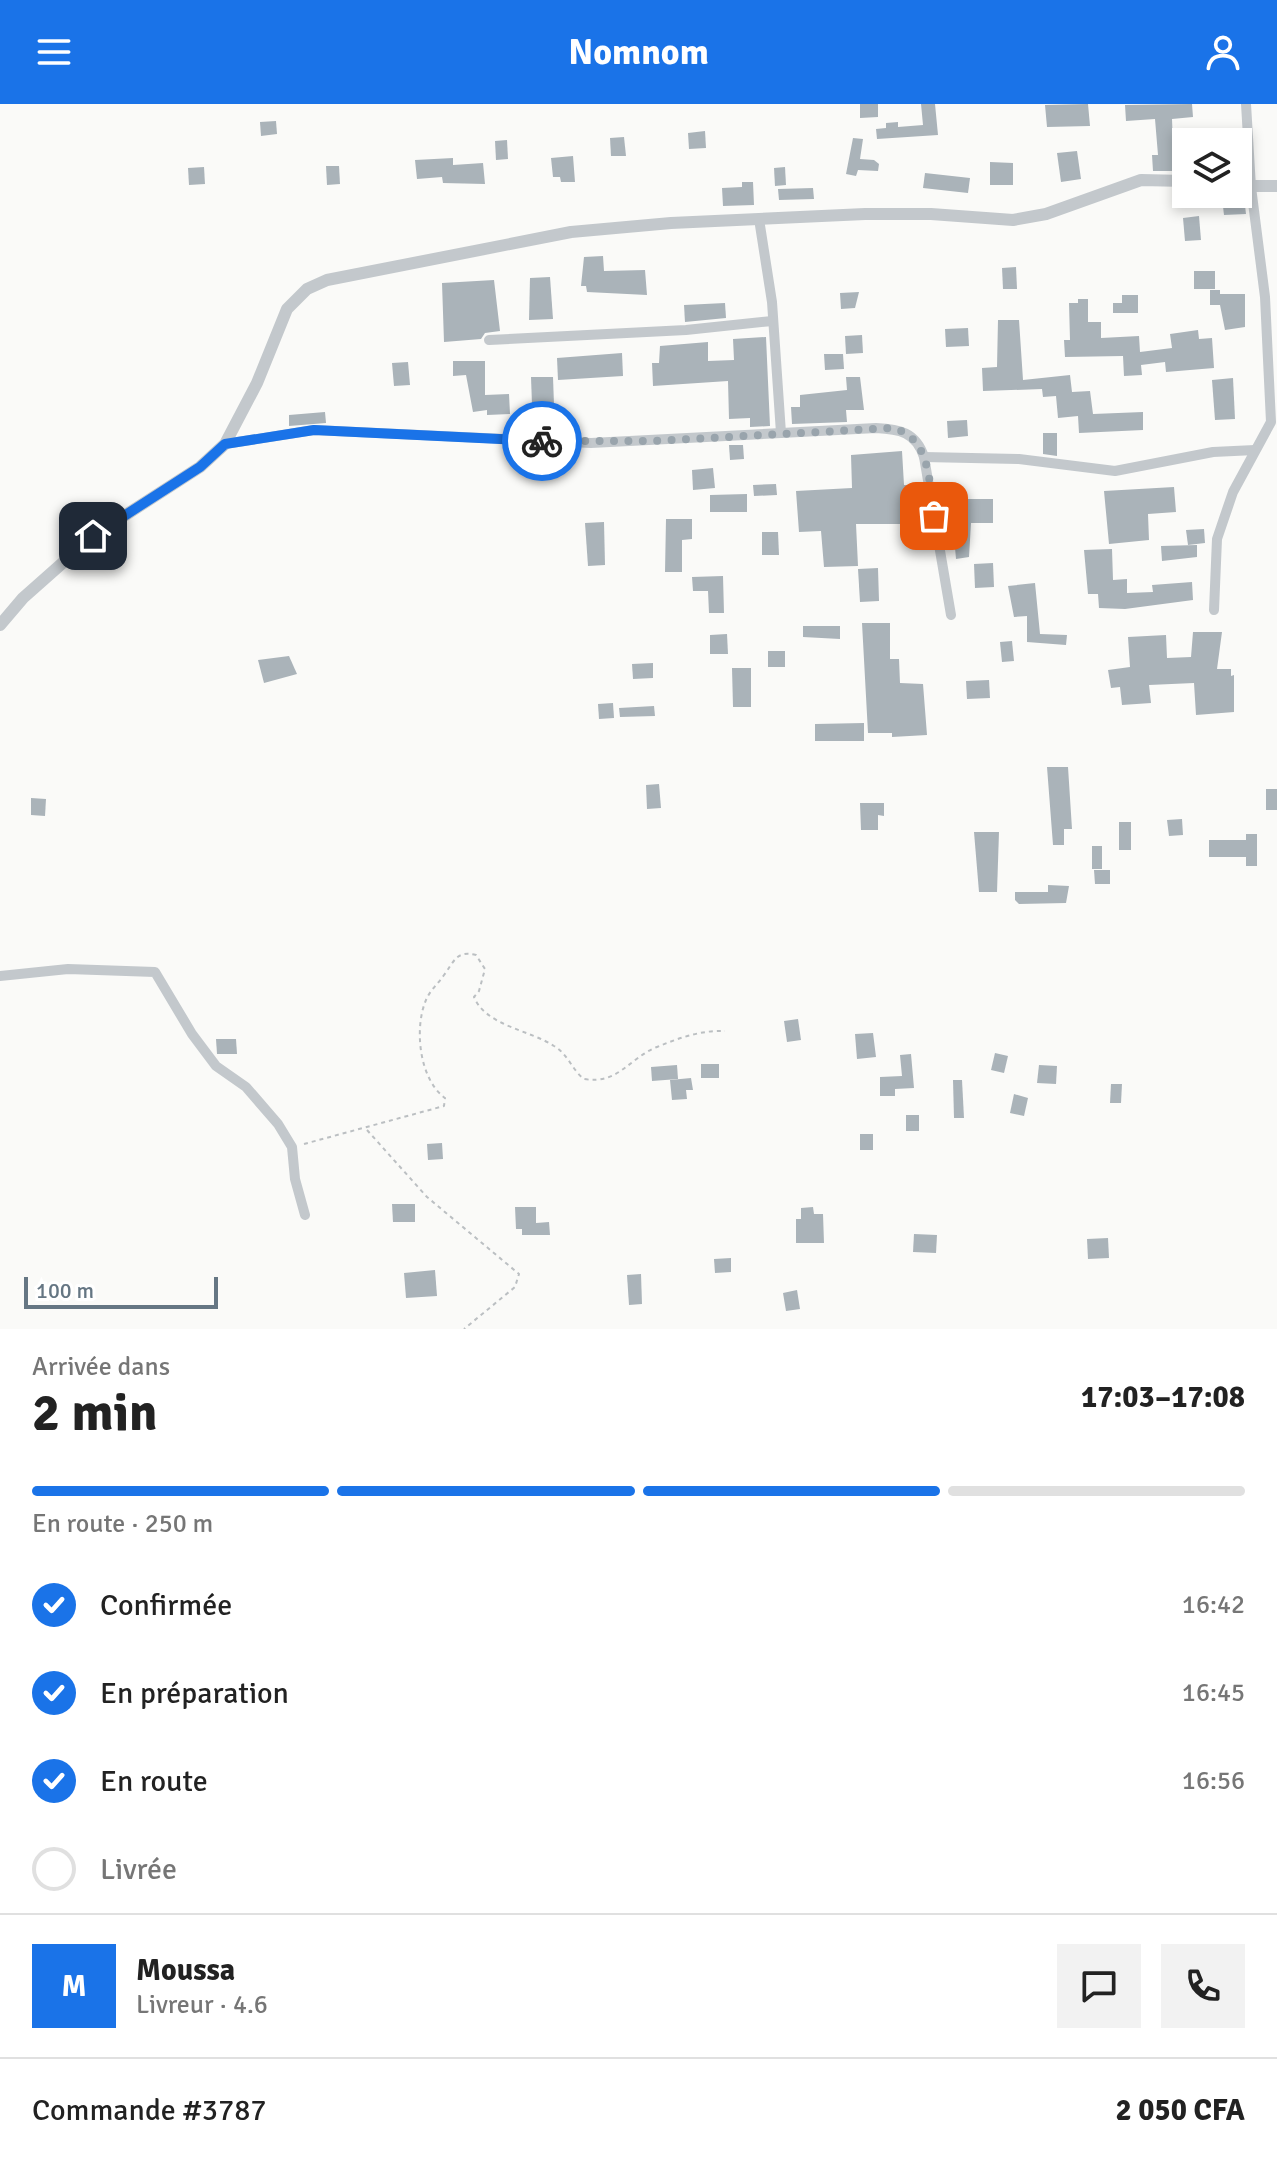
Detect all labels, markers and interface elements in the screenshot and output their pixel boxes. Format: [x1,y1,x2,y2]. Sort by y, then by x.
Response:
icon: menu [32,30,76,74]
text: Nomnom [568,30,709,75]
icon: person [1201,30,1245,74]
map controls [1172,128,1252,208]
button: layers [1172,128,1252,208]
courier [502,401,582,481]
icon: bike [520,419,564,463]
pin [900,482,968,550]
icon: bag [912,494,956,538]
pin [59,502,127,570]
icon: home [71,514,115,558]
scale bar [24,1273,218,1309]
text: 100 m [36,1277,94,1304]
text: Arrivée dans [32,1351,170,1383]
text: 17:03–17:08 [1081,1379,1245,1416]
text: 2 min [32,1381,158,1445]
text: En route · 250 m [32,1508,213,1540]
icon: check [32,1583,76,1627]
text: Confirmée [100,1587,232,1624]
text: 16:42 [1182,1589,1245,1621]
icon: check [32,1671,76,1715]
text: En préparation [100,1675,289,1712]
text: 16:45 [1182,1677,1245,1709]
icon: check [32,1759,76,1803]
text: En route [100,1763,208,1800]
text: 16:56 [1182,1765,1245,1797]
text: Livrée [100,1851,177,1888]
button: chat [1057,1944,1141,2028]
button: phone [1161,1944,1245,2028]
text: Moussa [136,1952,235,1989]
text: M [61,1968,87,2005]
text: Livreur · 4.6 [136,1989,268,2021]
text: Commande #3787 [32,2092,267,2129]
text: 2 050 CFA [1115,2092,1245,2129]

